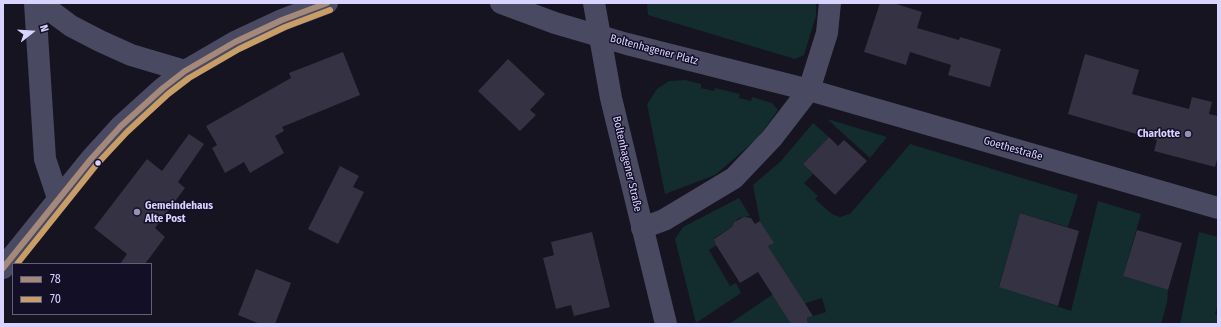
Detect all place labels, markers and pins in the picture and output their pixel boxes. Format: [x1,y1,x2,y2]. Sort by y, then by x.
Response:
place label: Charlotte [1137,127,1180,141]
marker: Charlotte [1183,129,1193,139]
unlabelled marker [93,158,103,168]
place label: Gemeindehaus Alte Post [145,199,213,225]
marker: Gemeindehaus Alte Post [132,207,142,217]

